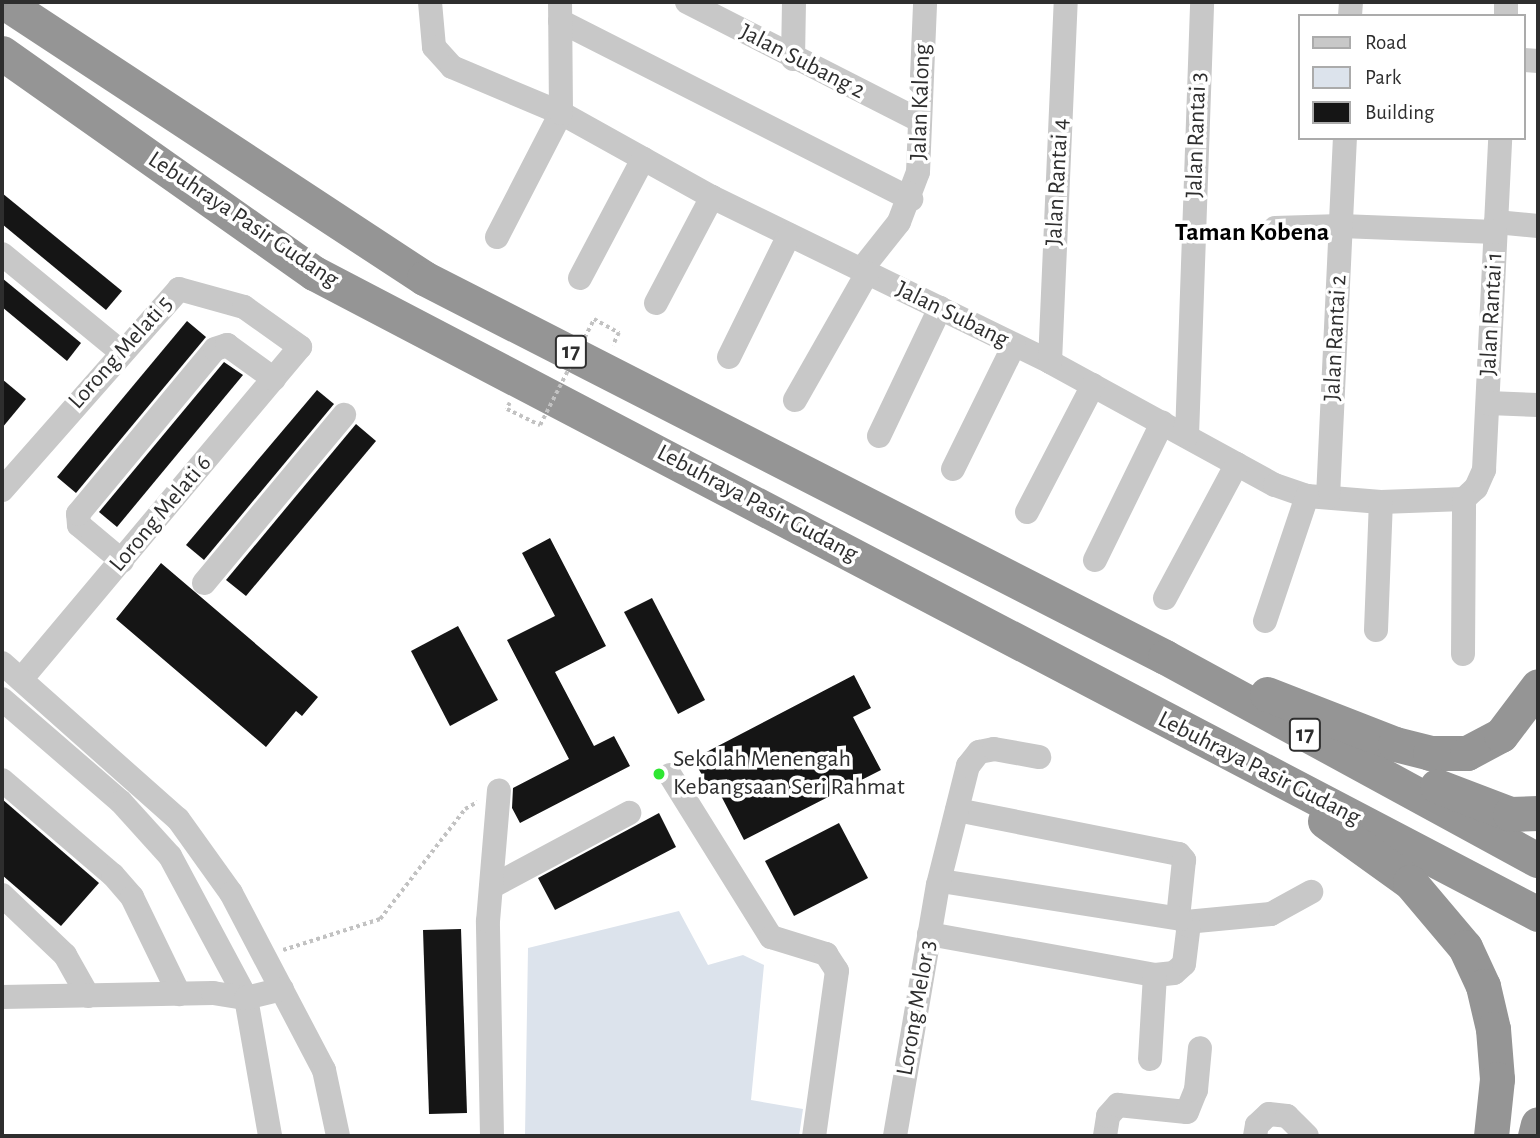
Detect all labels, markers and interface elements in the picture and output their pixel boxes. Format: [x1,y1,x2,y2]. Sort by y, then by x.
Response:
legend [1298,14,1526,140]
street label: Jalan Subang 2 [734,18,870,106]
text: Road [1365,32,1407,53]
street label: Jalan Kalong [905,43,937,161]
text: Park [1365,67,1401,88]
street label: Jalan Rantai 3 [1180,72,1214,198]
text: Building [1365,102,1434,123]
street label: Jalan Rantai 4 [1040,118,1076,246]
street label: Lebuhraya Pasir Gudang [142,146,344,294]
district label: Taman Kobena [1175,217,1329,249]
street label: Jalan Rantai 1 [1474,251,1510,377]
street label: Jalan Rantai 2 [1318,274,1354,402]
street label: Jalan Subang [891,275,1013,355]
street label: Lorong Melati 5 [63,290,179,416]
road number: 17 [554,332,588,372]
street label: Lebuhraya Pasir Gudang [652,439,862,569]
street label: Lorong Melati 6 [104,450,218,578]
street label: Lebuhraya Pasir Gudang [1153,705,1365,833]
road number: 17 [1288,716,1322,754]
place label: Sekolah Menengah Kebangsaan Seri Rahmat [673,746,905,802]
marker: Sekolah Menengah Kebangsaan Seri Rahmat [651,766,667,782]
street label: Lorong Melor 3 [891,938,943,1078]

